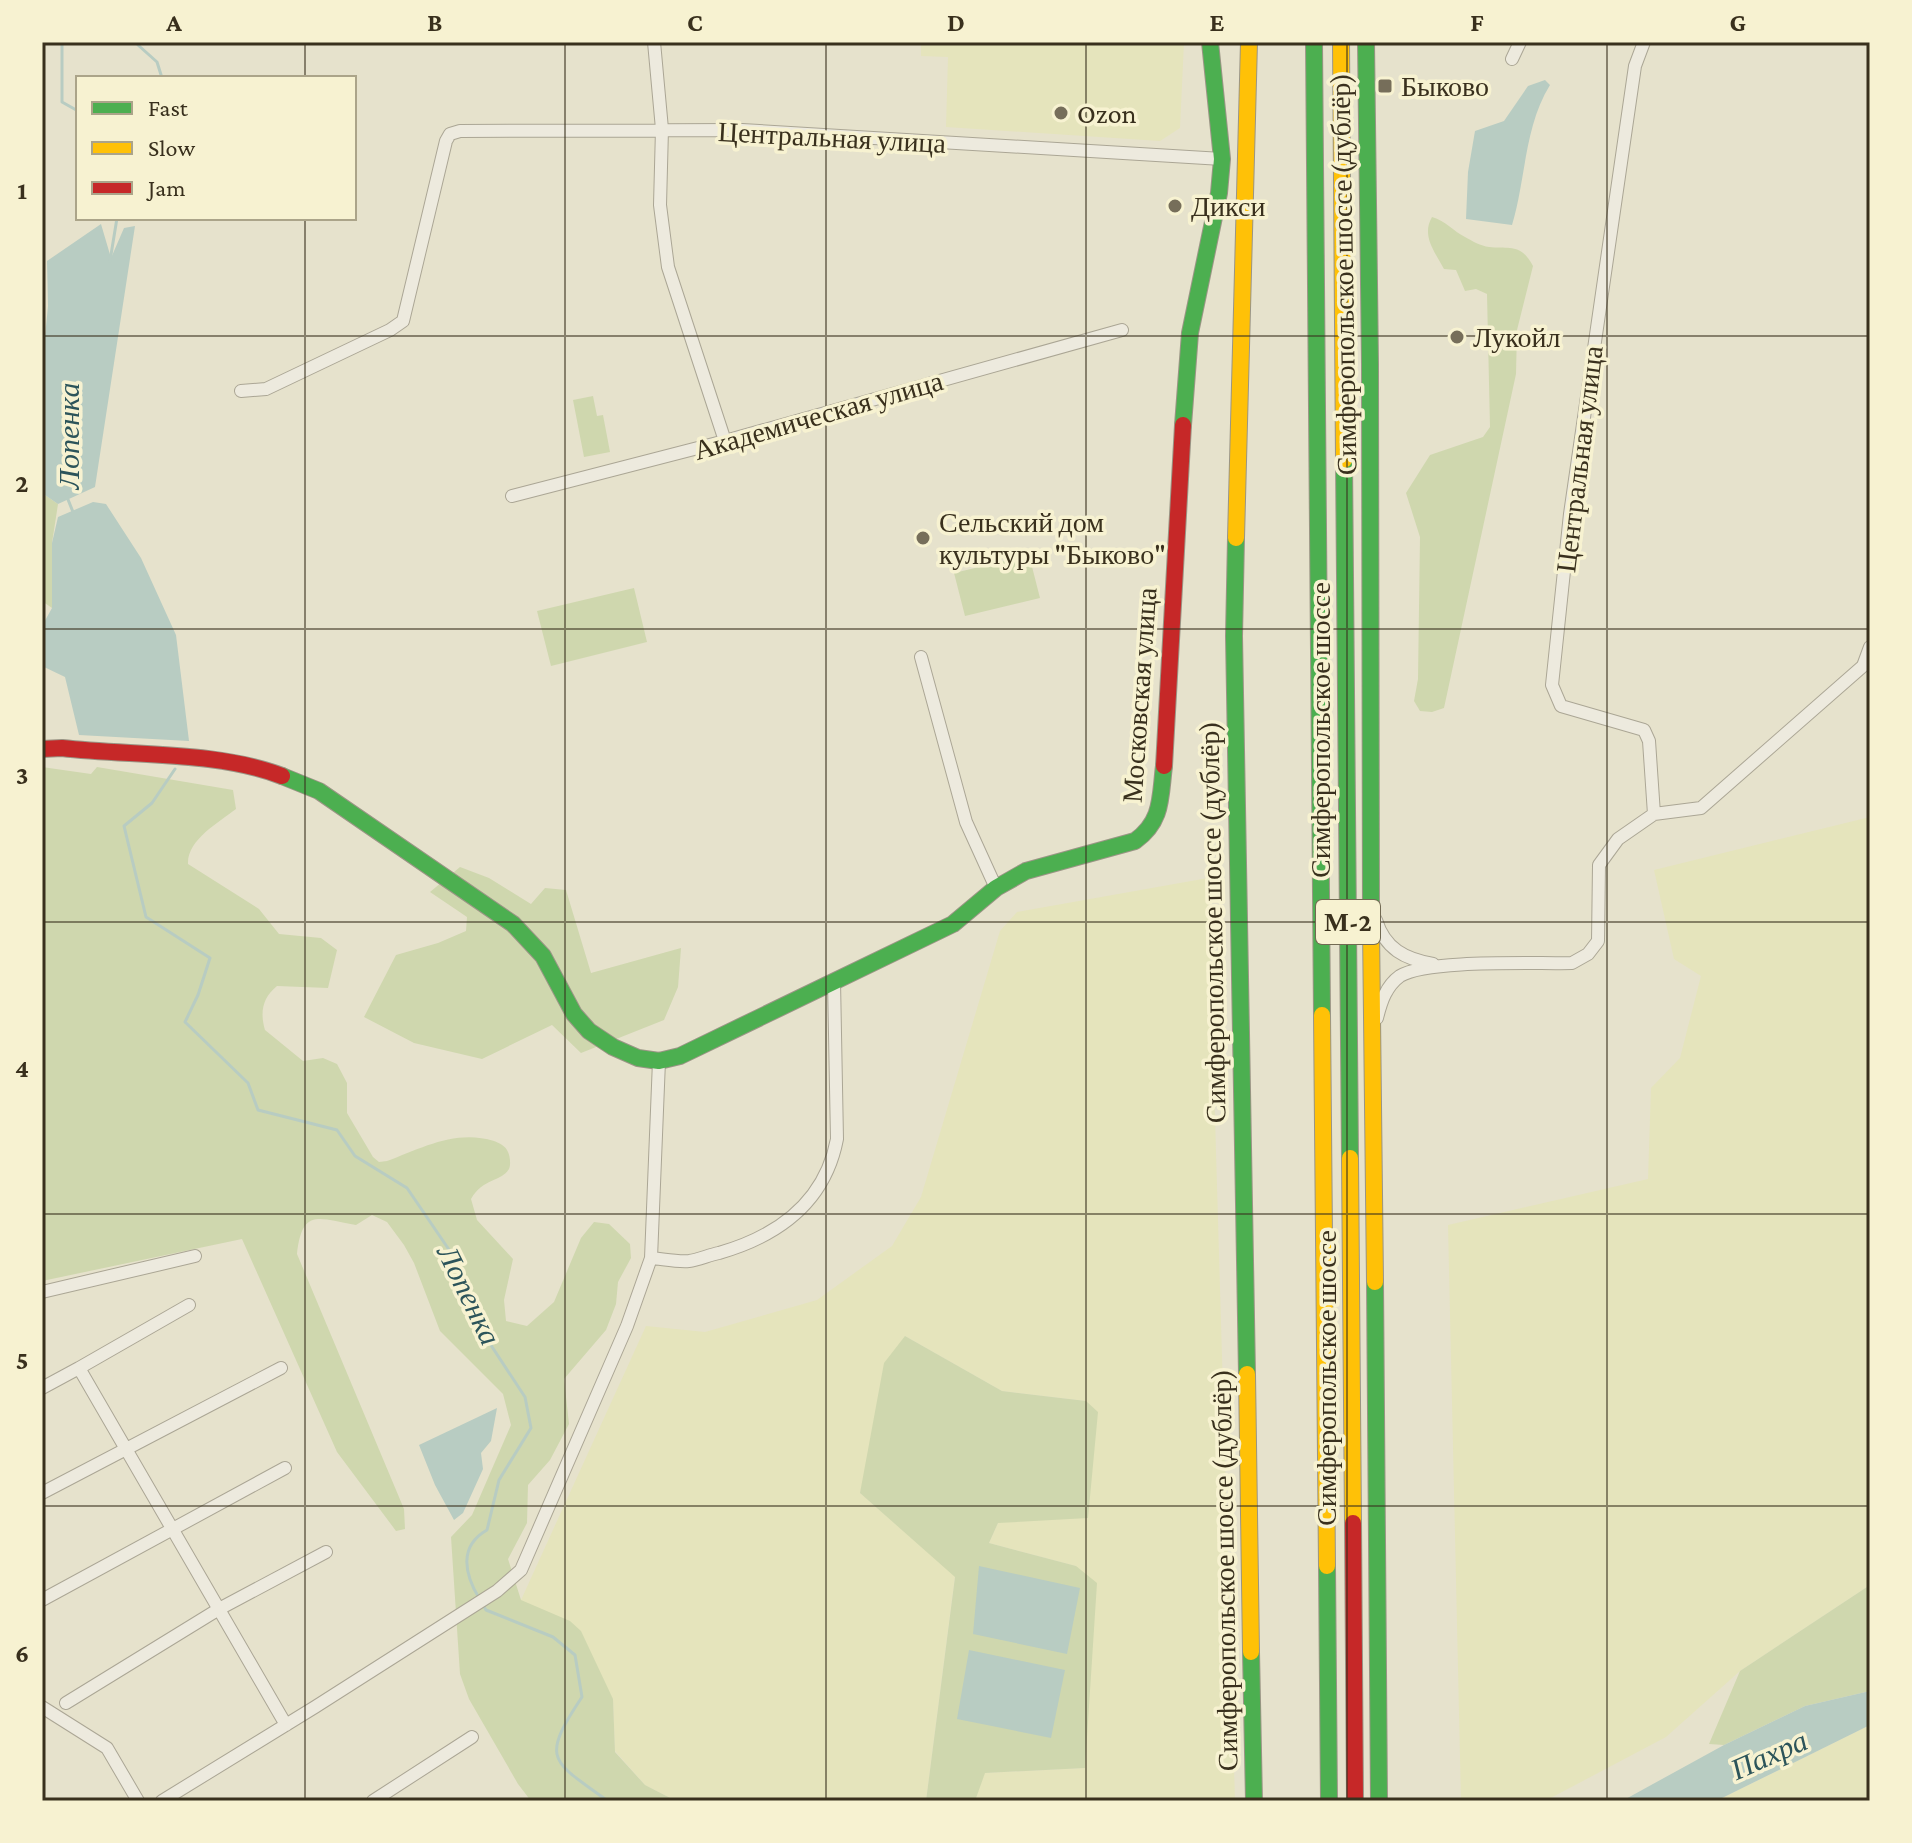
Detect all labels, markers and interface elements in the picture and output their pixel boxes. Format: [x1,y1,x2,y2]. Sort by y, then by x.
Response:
text: A [165,8,182,37]
text: B [427,8,443,37]
text: C [687,8,703,37]
text: D [947,8,965,37]
text: E [1210,8,1225,37]
text: F [1470,8,1484,37]
text: G [1730,8,1746,37]
place label: Быково [1401,71,1489,102]
street label: Симферопольское шоссе (дублёр) [1324,72,1364,476]
legend [76,76,356,220]
marker: Быково [1376,77,1394,95]
text: Fast [148,94,189,121]
place label: Ozon [1077,98,1137,129]
marker: Ozon [1052,104,1070,122]
street label: Центральная улица [717,116,947,159]
text: Slow [148,134,195,161]
text: Jam [146,174,186,201]
text: 1 [17,176,27,205]
place label: Дикси [1191,191,1265,222]
marker: Дикси [1166,197,1184,215]
place label: Лукойл [1473,322,1560,353]
marker: Лукойл [1448,328,1466,346]
street label: Центральная улица [1550,343,1609,574]
street label: Академическая улица [690,365,947,466]
water label: Лопенка [52,383,85,490]
text: 2 [15,469,29,498]
place label: Сельский дом культуры "Быково" [939,507,1166,570]
marker: Сельский дом культуры "Быково" [914,529,932,547]
street label: Симферопольское шоссе [1305,582,1336,878]
street label: Московская улица [1117,586,1163,804]
street label: Симферопольское шоссе (дублёр) [1193,720,1233,1124]
text: 3 [16,761,28,790]
road number: М-2 [1316,900,1380,944]
text: 4 [15,1054,29,1083]
street label: Симферопольское шоссе [1311,1230,1342,1526]
water label: Лопенка [431,1239,508,1350]
text: 5 [16,1346,28,1375]
street label: Симферопольское шоссе (дублёр) [1205,1368,1245,1772]
text: 6 [15,1639,29,1668]
water label: Пахра [1725,1723,1812,1786]

